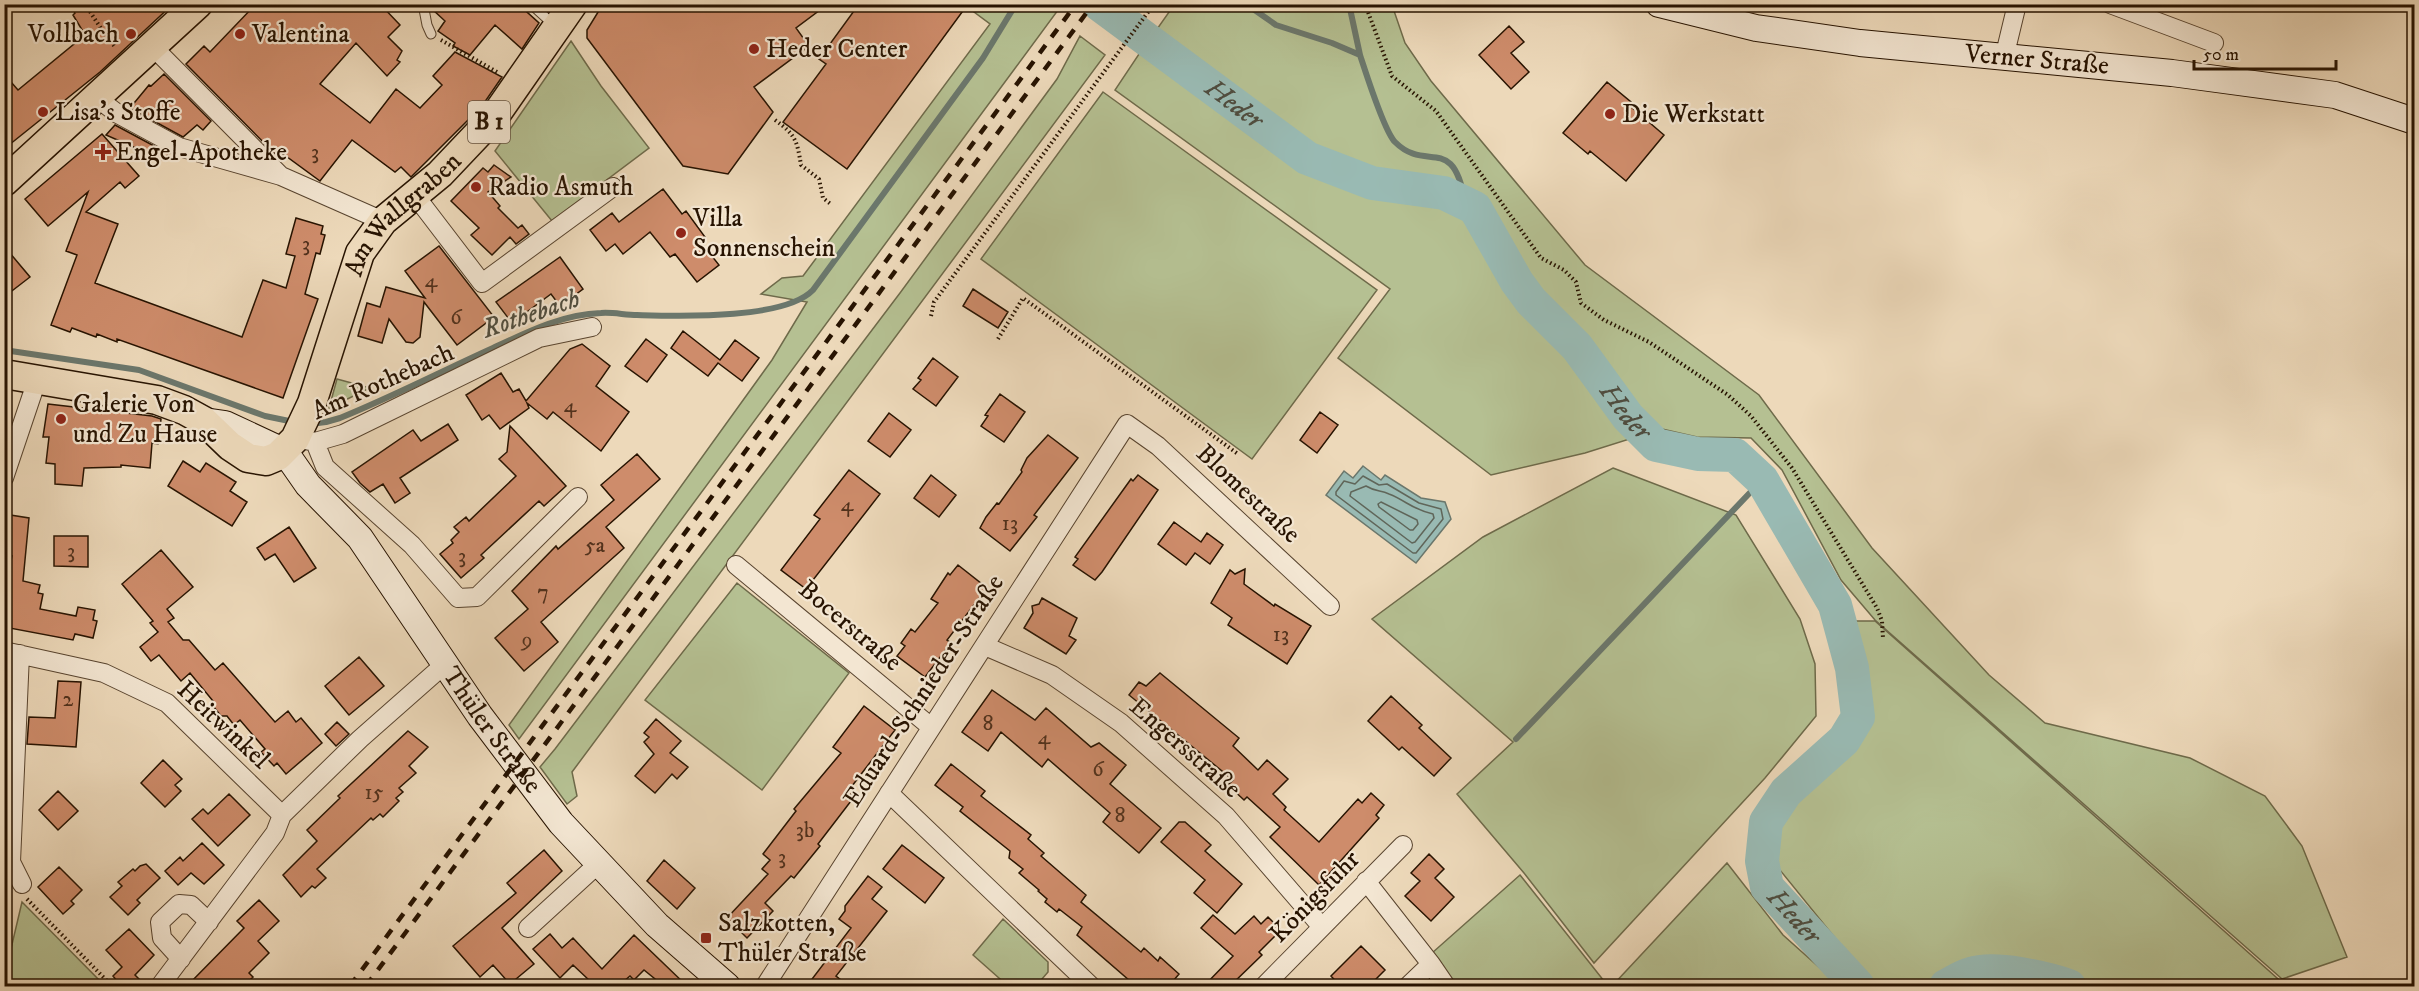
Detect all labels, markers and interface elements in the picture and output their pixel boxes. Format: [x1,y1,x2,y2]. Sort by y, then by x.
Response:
place label: Vollbach [27,18,119,51]
place label: Valentina [251,18,349,51]
marker: Vollbach [124,27,138,41]
marker: Valentina [233,27,247,41]
place label: Heder Center [766,33,908,66]
scale bar [2194,33,2336,71]
street label: Verner Straße [1963,37,2110,83]
marker: Heder Center [747,42,761,56]
text: 50 m [2203,44,2239,66]
water label: Heder [1197,71,1272,138]
place label: Lisa's Stoffe [55,96,180,129]
place label: Die Werkstatt [1622,98,1765,131]
road number: B 1 [468,101,510,143]
marker: Lisa's Stoffe [36,105,50,119]
marker: Die Werkstatt [1603,107,1617,121]
place label: Engel-Apotheke [115,136,287,169]
house number: 3 [311,139,319,166]
marker: Engel-Apotheke [96,145,110,159]
street label: Am Wallgraben [337,145,469,280]
place label: Radio Asmuth [488,171,634,204]
marker: Radio Asmuth [469,180,483,194]
place label: Villa Sonnenschein [692,202,836,265]
marker: Villa Sonnenschein [674,226,688,240]
house number: 3 [302,231,310,258]
house number: 4 [425,267,439,294]
water label: Rothebach [477,281,584,347]
house number: 6 [450,304,463,331]
street label: Am Rothebach [307,336,460,428]
water label: Heder [1591,375,1660,449]
place label: Galerie Von und Zu Hause [73,388,217,451]
house number: 4 [564,392,578,419]
marker: Galerie Von und Zu Hause [54,412,68,426]
street label: Blomestraße [1189,437,1307,551]
house number: 4 [841,491,855,518]
house number: 13 [1002,510,1018,537]
house number: 5a [585,532,606,559]
house number: 3 [67,538,75,565]
house number: 3 [458,543,466,570]
street label: Eduard-Schnieder-Straße [836,568,1012,814]
street label: Bocerstraße [792,573,908,679]
house number: 7 [537,579,549,606]
house number: 13 [1273,621,1289,648]
house number: 9 [521,627,532,654]
street label: Thüler Straße [435,660,549,800]
street label: Heitwinkel [170,674,277,776]
house number: 2 [63,686,74,713]
street label: Engersstraße [1122,690,1248,806]
house number: 8 [982,710,994,737]
house number: 4 [1038,724,1052,751]
house number: 6 [1092,756,1105,783]
house number: 15 [365,779,384,806]
house number: 8 [1114,802,1126,829]
house number: 3b [796,817,814,844]
street label: Königsfuhr [1263,843,1368,950]
house number: 3 [778,844,786,871]
water label: Heder [1759,880,1830,953]
place label: Salzkotten, Thüler Straße [718,907,867,970]
marker: Salzkotten, Thüler Straße [699,931,713,945]

